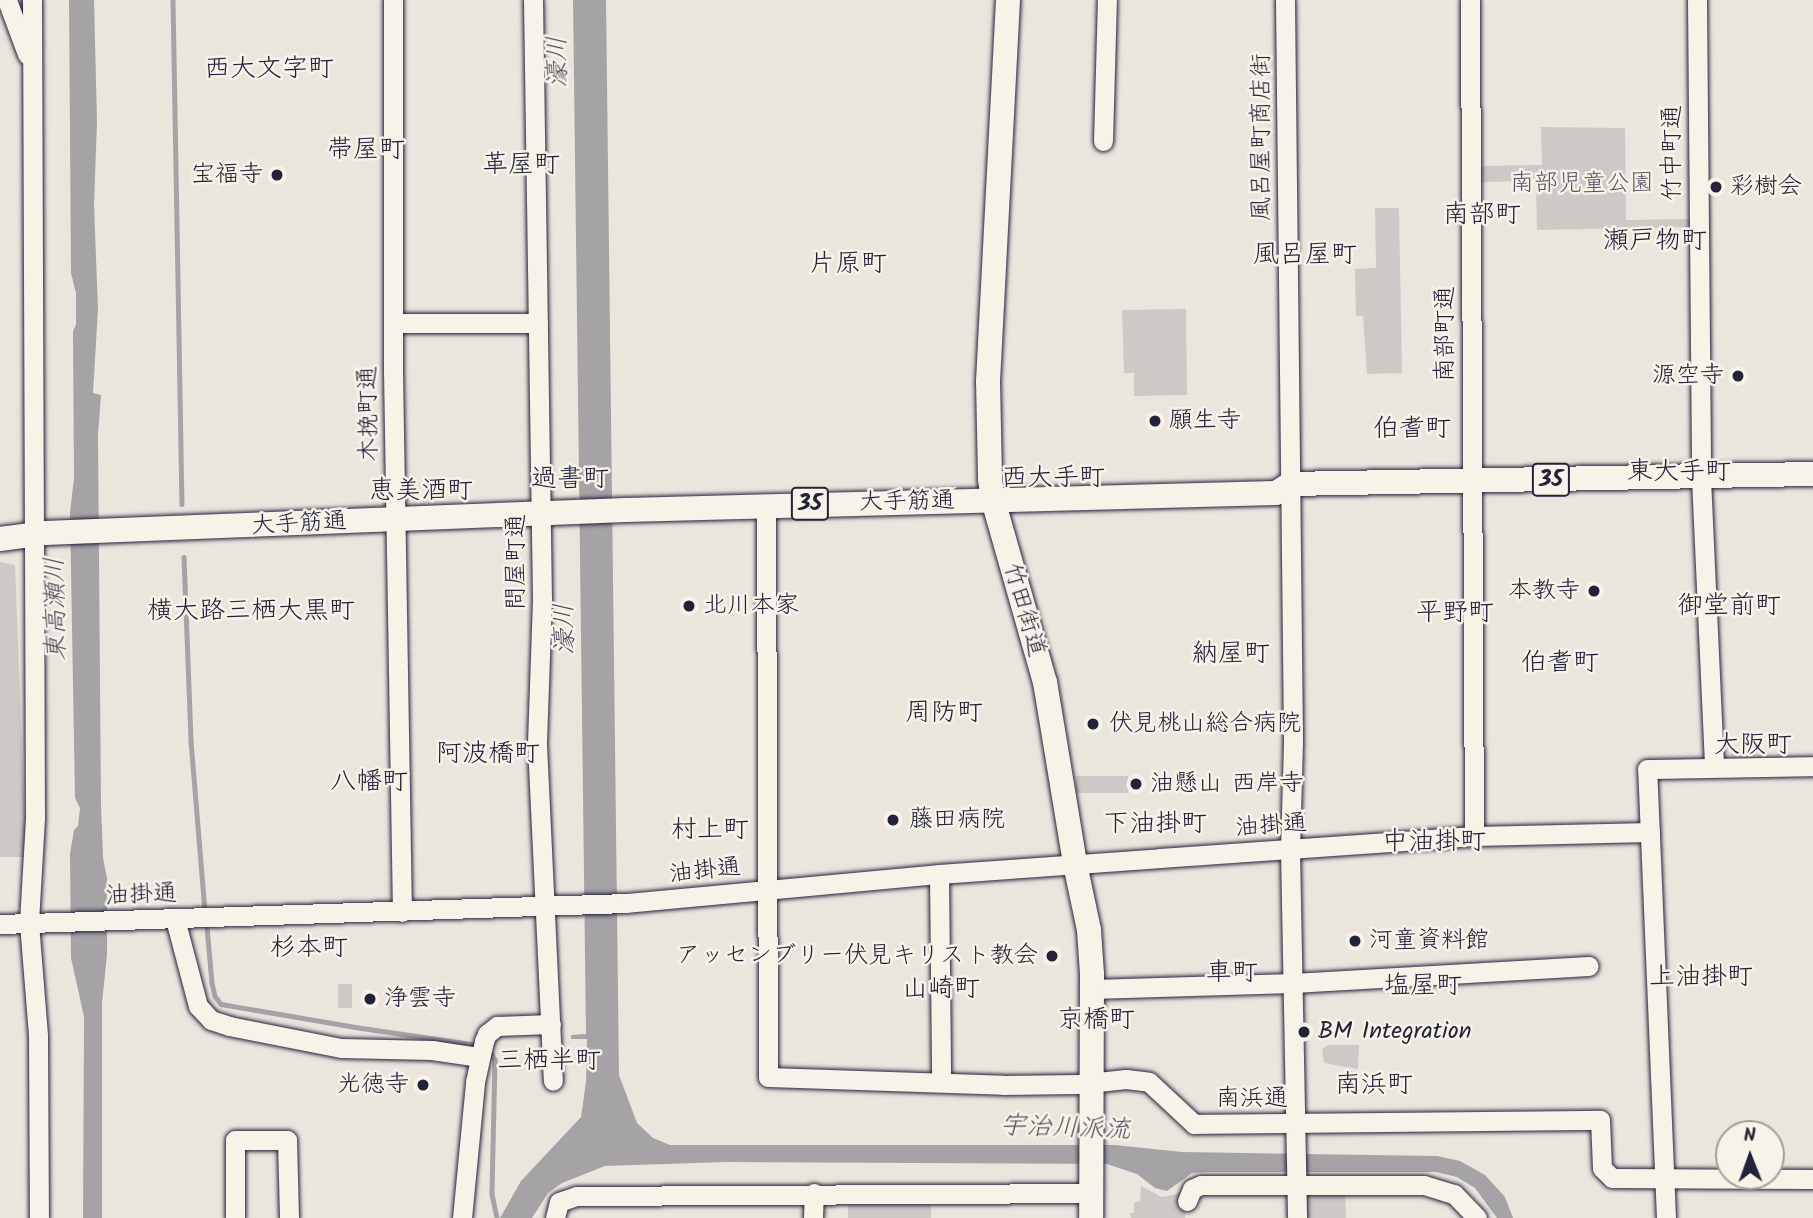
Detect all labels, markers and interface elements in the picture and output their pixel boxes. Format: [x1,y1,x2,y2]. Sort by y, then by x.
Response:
water label: 濠川 [543,36,575,88]
street label: 風呂屋町商店街 [1248,53,1276,221]
district label: 西大文字町 [204,54,334,86]
street label: 竹中町通 [1659,105,1687,201]
district label: 帯屋町 [327,135,405,167]
district label: 革屋町 [482,150,560,182]
place label: 宝福寺 [191,161,263,189]
marker: 宝福寺 [269,167,285,183]
park label: 南部児童公園 [1510,170,1654,198]
place label: 彩樹会 [1730,173,1802,201]
marker: 彩樹会 [1708,179,1724,195]
district label: 南部町 [1443,200,1521,232]
district label: 瀬戸物町 [1603,226,1707,258]
district label: 風呂屋町 [1253,240,1357,272]
district label: 片原町 [809,249,887,281]
street label: 南部町通 [1432,286,1460,382]
place label: 源空寺 [1652,362,1724,390]
street label: 木挽町通 [354,366,384,462]
marker: 源空寺 [1730,368,1746,384]
place label: 願生寺 [1169,407,1241,435]
marker: 願生寺 [1147,413,1163,429]
district label: 伯耆町 [1373,414,1451,446]
district label: 東大手町 [1627,457,1731,489]
road number: 35 [1532,460,1570,500]
district label: 西大手町 [1001,463,1105,495]
district label: 過書町 [531,464,609,496]
district label: 恵美酒町 [369,476,473,508]
road number: 35 [791,484,829,524]
street label: 大手筋通 [859,487,955,517]
street label: 大手筋通 [250,507,348,541]
street label: 問屋町通 [503,514,531,610]
water label: 東高瀬川 [40,557,74,661]
street label: 竹田街道 [997,560,1051,660]
place label: 本教寺 [1508,577,1580,605]
marker: 本教寺 [1586,583,1602,599]
district label: 御堂前町 [1677,591,1781,623]
place label: 北川本家 [703,592,799,620]
district label: 横大路三栖大黒町 [147,596,355,628]
marker: 北川本家 [681,598,697,614]
district label: 平野町 [1416,598,1494,630]
water label: 濠川 [550,603,582,655]
district label: 納屋町 [1192,639,1270,671]
district label: 伯耆町 [1521,648,1599,680]
district label: 周防町 [905,698,983,730]
place label: 伏見桃山総合病院 [1109,710,1301,738]
marker: 伏見桃山総合病院 [1083,714,1103,734]
district label: 大阪町 [1714,730,1792,762]
district label: 阿波橋町 [436,739,540,771]
district label: 八幡町 [330,767,408,799]
place label: 油懸山 西岸寺 [1150,770,1304,798]
marker: 油懸山 西岸寺 [1128,776,1144,792]
place label: 藤田病院 [909,806,1005,834]
district label: 下油掛町 [1103,809,1207,841]
street label: 油掛通 [1234,809,1308,843]
marker: 藤田病院 [883,810,903,830]
district label: 村上町 [671,815,749,847]
district label: 中油掛町 [1382,827,1486,859]
street label: 油掛通 [668,853,742,889]
street label: 油掛通 [105,879,177,911]
place label: 河童資料館 [1369,927,1489,955]
district label: 杉本町 [270,933,348,965]
marker: 河童資料館 [1347,933,1363,949]
place label: アッセンブリー伏見キリスト教会 [678,942,1038,970]
marker: アッセンブリー伏見キリスト教会 [1044,948,1060,964]
district label: 車町 [1206,958,1258,990]
district label: 上油掛町 [1649,962,1753,994]
district label: 塩屋町 [1384,971,1462,1003]
district label: 山崎町 [902,974,980,1006]
place label: 浄雲寺 [384,985,456,1013]
marker: 浄雲寺 [362,991,378,1007]
district label: 京橋町 [1057,1005,1135,1037]
place label: BM Integration [1318,1018,1471,1046]
marker: BM Integration [1296,1024,1312,1040]
district label: 三栖半町 [497,1046,601,1078]
district label: 南浜町 [1335,1070,1413,1102]
place label: 光徳寺 [337,1071,409,1099]
marker: 光徳寺 [415,1077,431,1093]
street label: 南浜通 [1216,1085,1288,1113]
water label: 宇治川派流 [999,1111,1131,1147]
north arrow [1715,1120,1785,1190]
text: N [1743,1121,1756,1151]

